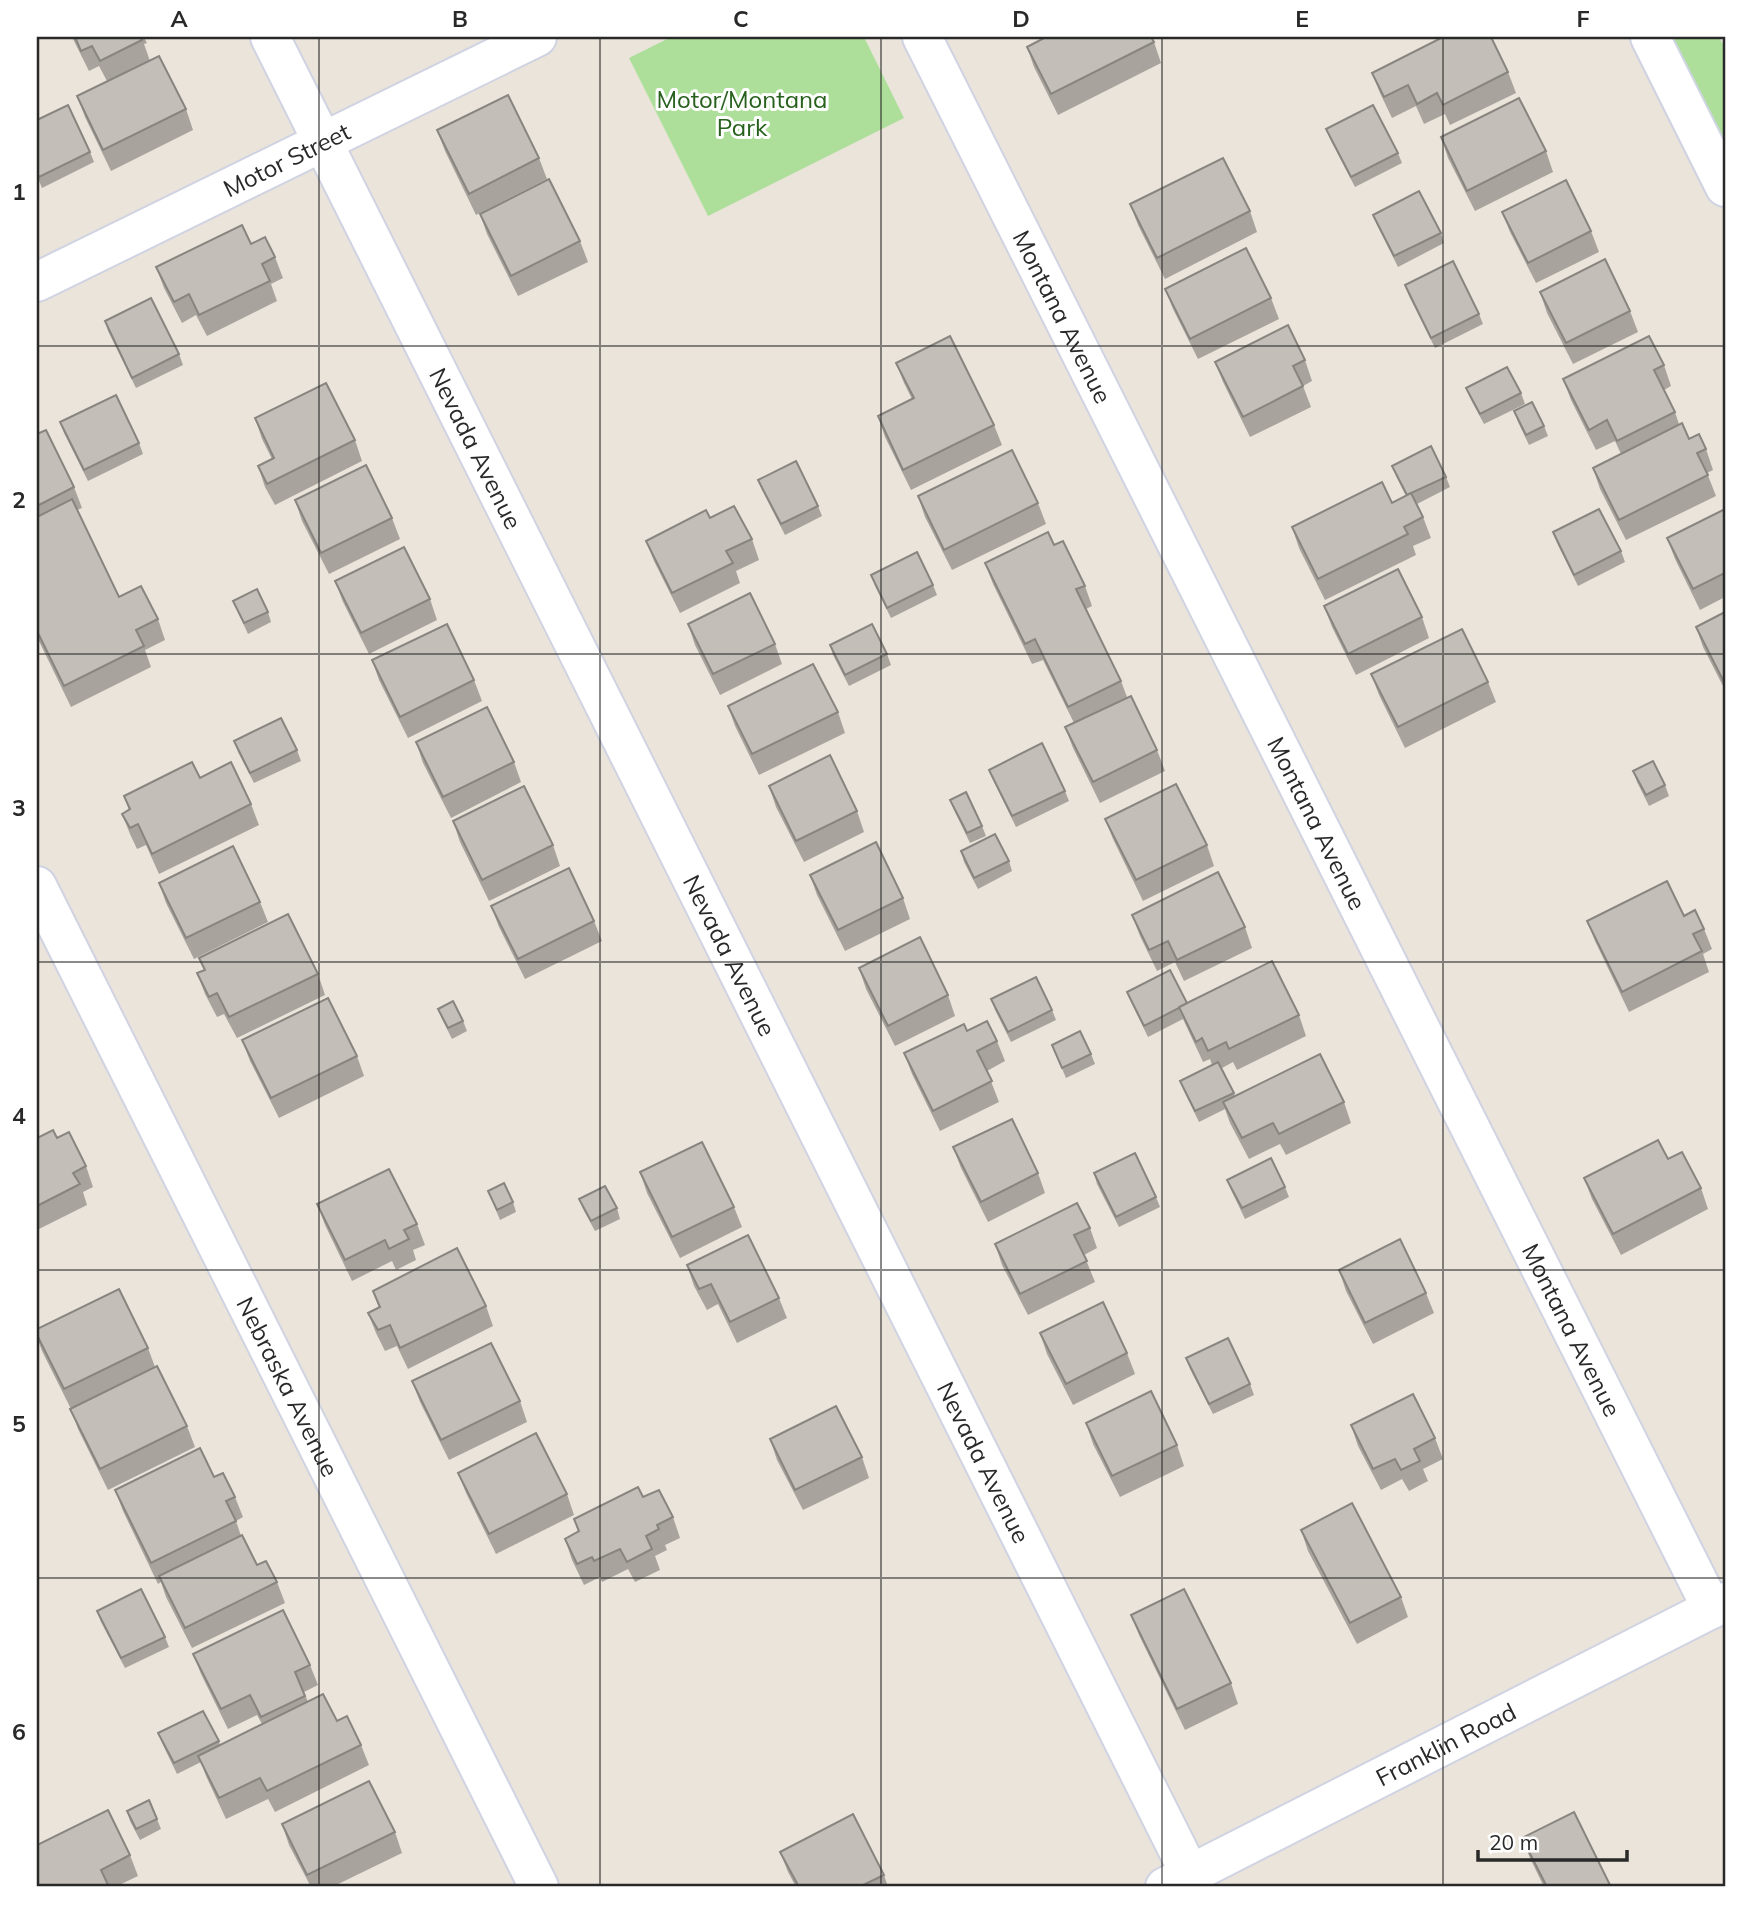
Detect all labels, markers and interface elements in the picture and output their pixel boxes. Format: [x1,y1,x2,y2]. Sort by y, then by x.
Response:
text: A [170,4,188,33]
text: B [452,4,468,33]
text: C [733,4,749,33]
text: D [1012,4,1030,33]
text: E [1295,4,1309,33]
text: F [1576,4,1590,33]
park label: Motor/Montana Park [656,84,828,142]
street label: Motor Street [218,116,355,203]
text: 1 [12,177,26,206]
street label: Montana Avenue [1007,225,1119,408]
street label: Nevada Avenue [423,363,529,534]
text: 2 [12,485,26,514]
street label: Montana Avenue [1261,732,1373,915]
text: 3 [12,793,26,822]
street label: Nevada Avenue [677,870,783,1041]
text: 4 [12,1101,26,1130]
street label: Montana Avenue [1516,1238,1628,1421]
street label: Nebraska Avenue [230,1292,346,1481]
street label: Nevada Avenue [931,1377,1037,1548]
text: 5 [12,1409,26,1438]
street label: Franklin Road [1371,1696,1521,1792]
text: 6 [12,1717,26,1746]
scale bar [1478,1819,1627,1863]
text: 20 m [1489,1829,1538,1855]

